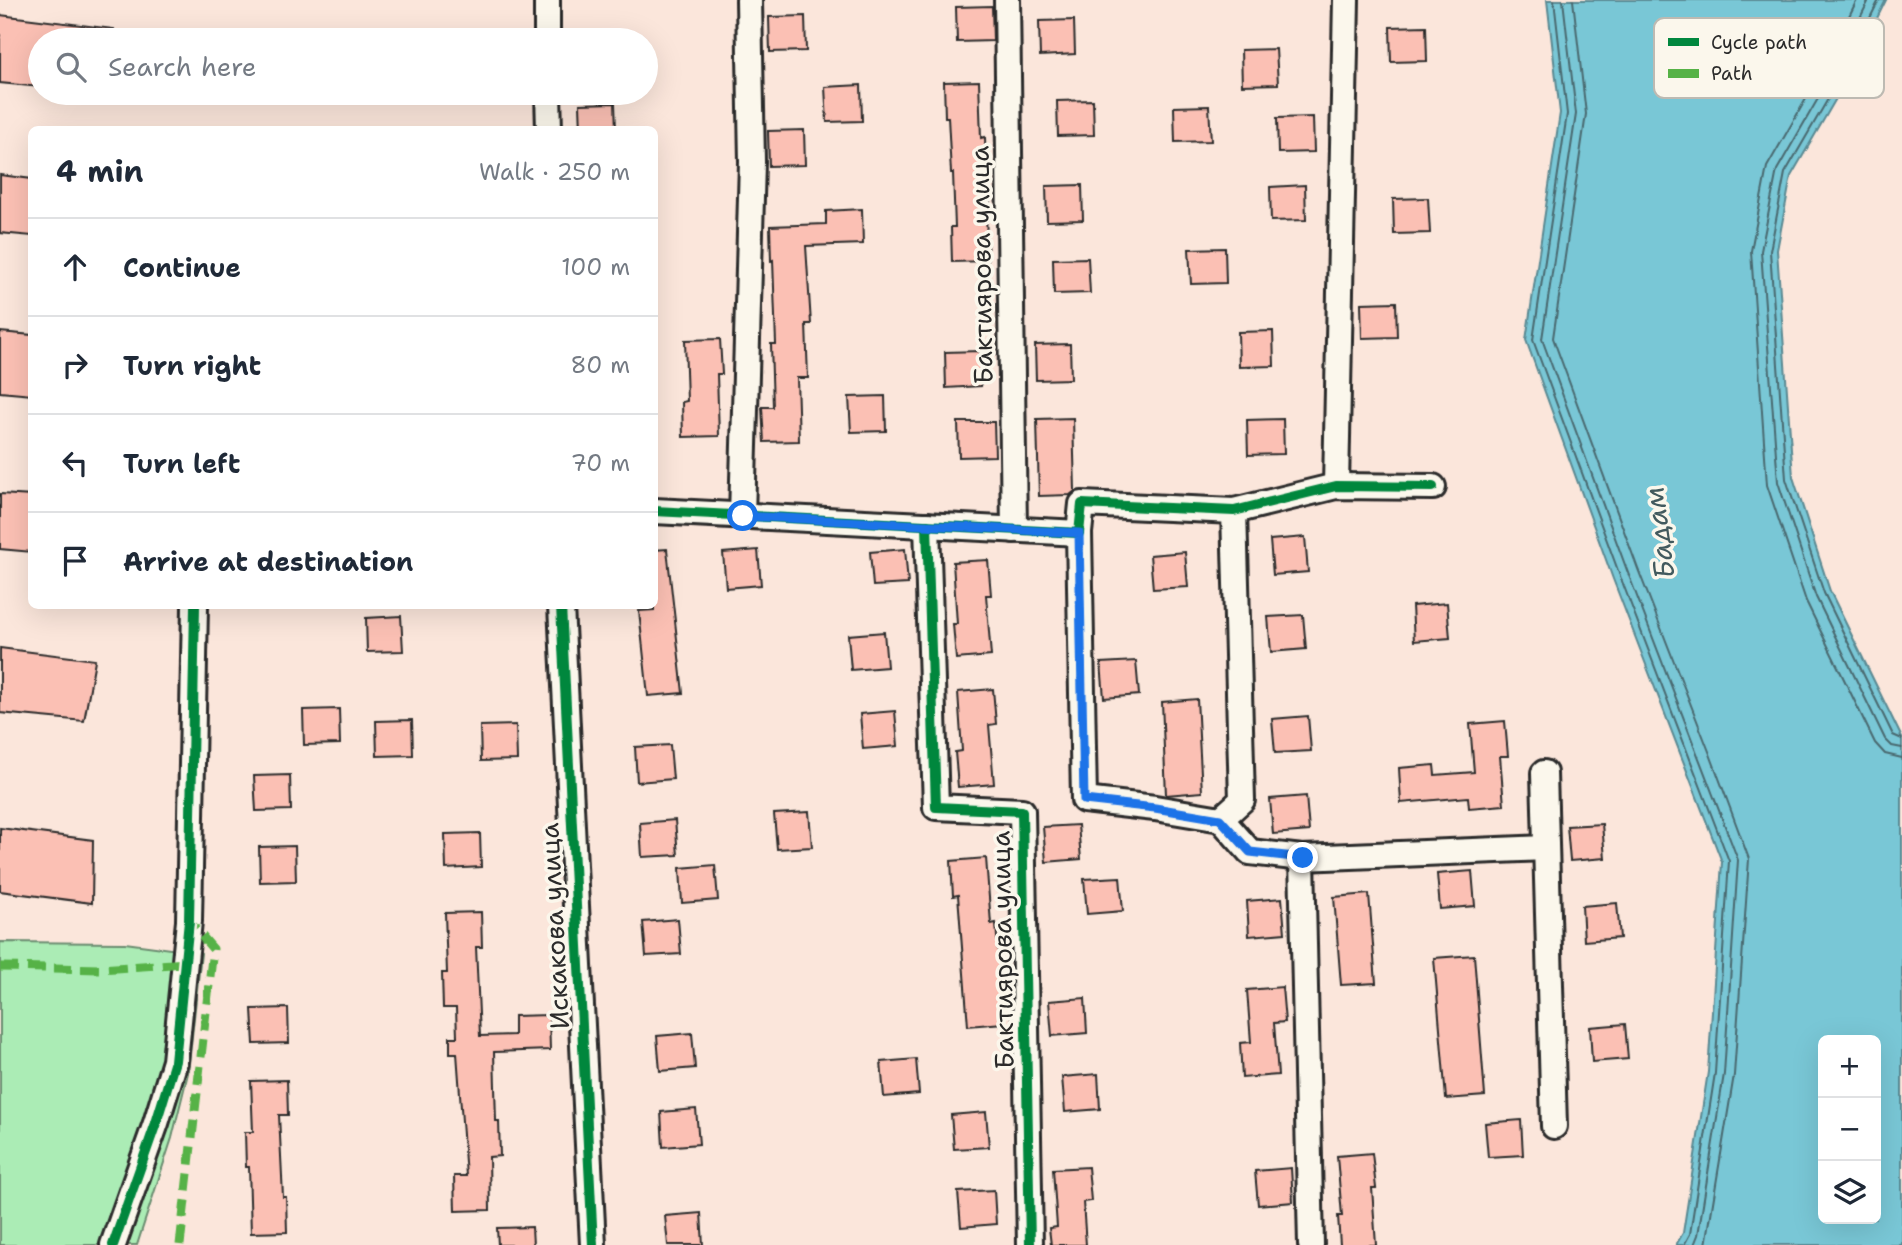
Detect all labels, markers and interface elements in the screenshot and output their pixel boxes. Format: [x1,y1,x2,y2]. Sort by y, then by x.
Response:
legend [1654,18,1884,98]
search box [28,28,658,105]
text: Cycle path [1711,30,1807,55]
icon: search [52,48,90,86]
text: Search here [108,49,257,84]
text: Path [1711,61,1753,86]
street label: Бактиярова улица [961,146,1001,384]
text: 4 min [56,151,143,192]
text: Walk · 250 m [479,157,630,187]
icon: ahead [56,248,94,286]
text: Continue [123,250,241,285]
text: 100 m [561,252,630,282]
icon: right [56,346,94,384]
text: Turn right [123,348,261,383]
text: 80 m [571,350,630,380]
icon: left [56,444,94,482]
text: Turn left [123,446,240,481]
text: 70 m [571,448,630,478]
water label: Бадам [1635,485,1683,581]
route start [727,500,758,531]
icon: arrive [56,542,94,580]
text: Arrive at destination [123,544,413,579]
street label: Искакова улица [531,822,577,1030]
street label: Бактиярова улица [982,831,1022,1069]
route end [1287,842,1318,873]
map controls [1818,1035,1881,1224]
button: + [1818,1035,1881,1098]
button: − [1818,1098,1881,1161]
button: layers [1818,1161,1881,1224]

